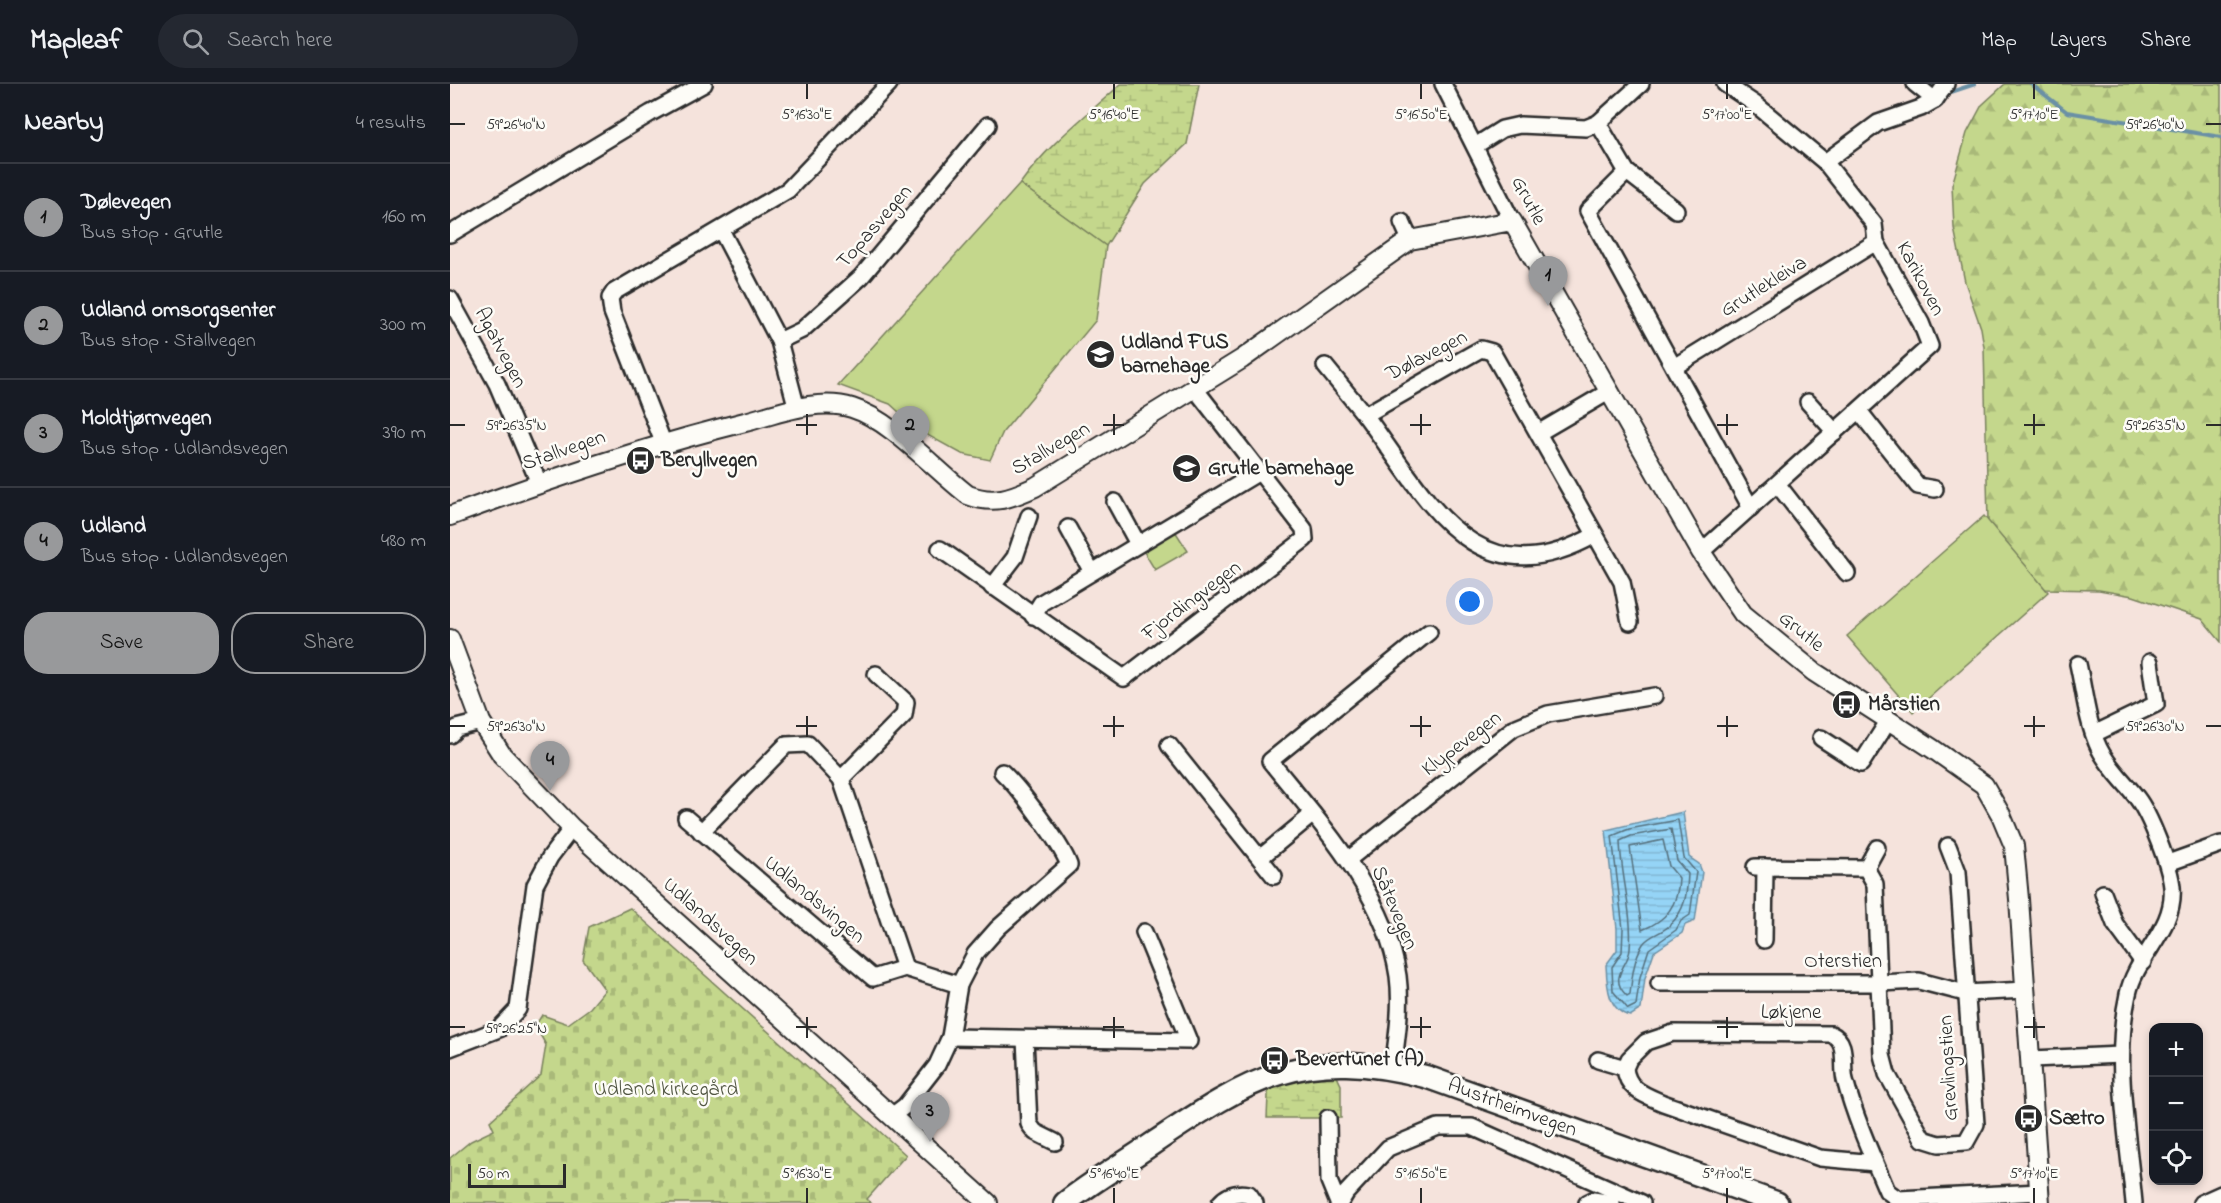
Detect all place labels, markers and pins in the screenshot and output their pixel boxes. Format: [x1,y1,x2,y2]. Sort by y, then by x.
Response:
pin: 1 [1528,256,1568,306]
place label: Udland FUS barnehage [1121,328,1229,384]
school or university icon: Udland FUS barnehage [1084,339,1116,371]
pin: 2 [890,406,930,456]
bus stop icon: Beryllvegen [624,445,656,477]
place label: Beryllvegen [660,446,757,478]
school or university icon: Grutle barnehage [1171,453,1203,485]
place label: Grutle barnehage [1208,454,1354,486]
bus stop icon: Mårstien [1831,689,1863,721]
place label: Mårstien [1868,690,1940,720]
pin: 4 [530,742,570,791]
bus stop icon: Bevertunet (A) [1259,1044,1291,1076]
place label: Bevertunet (A) [1295,1045,1424,1075]
pin: 3 [910,1092,950,1142]
bus stop icon: Sætro [2012,1103,2044,1135]
place label: Sætro [2049,1104,2105,1134]

